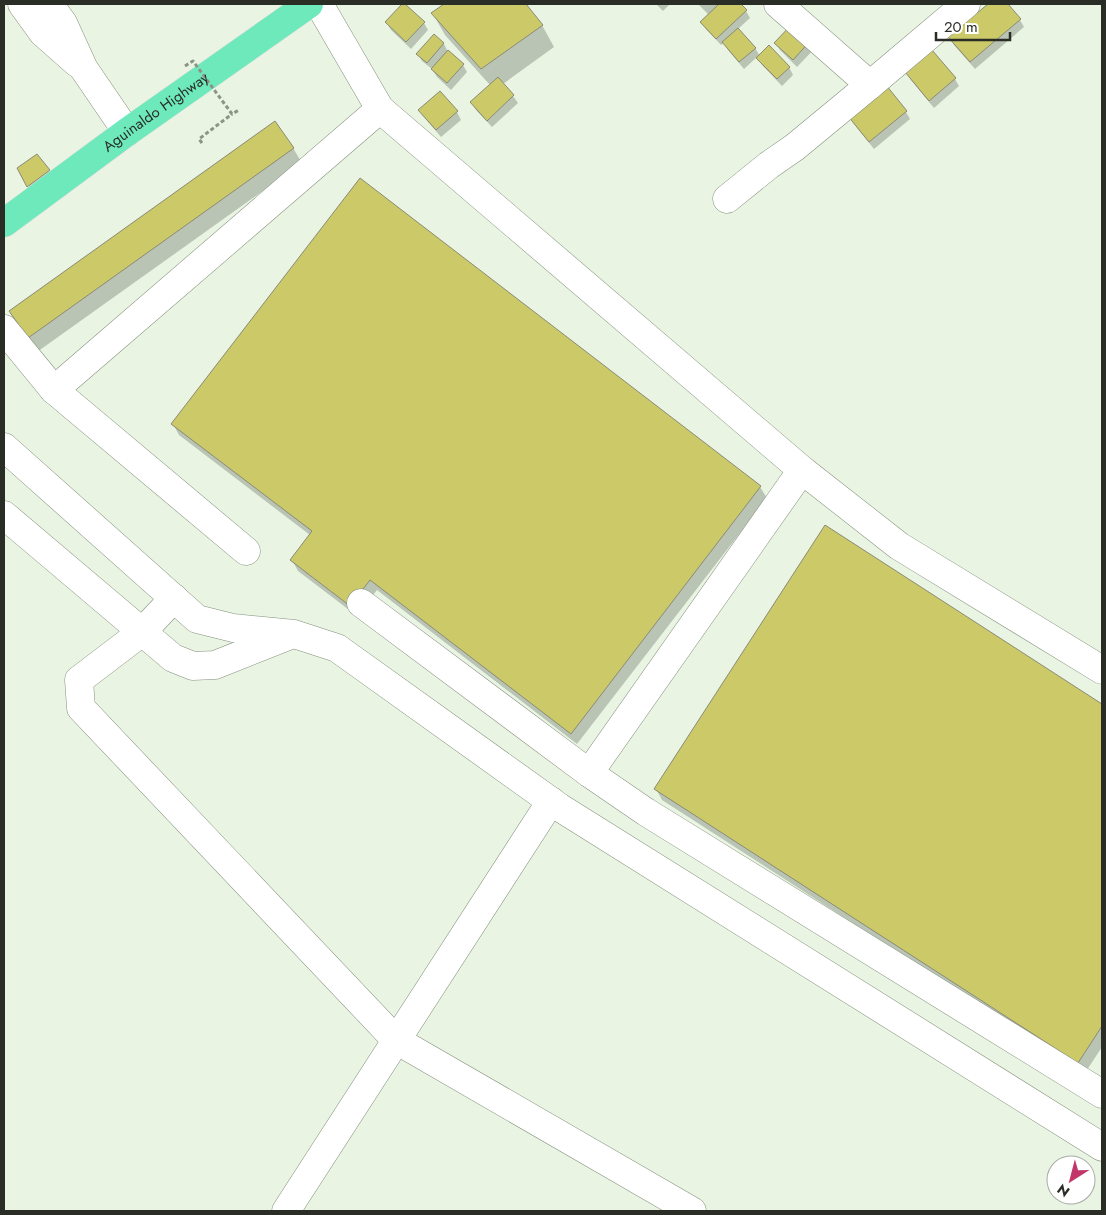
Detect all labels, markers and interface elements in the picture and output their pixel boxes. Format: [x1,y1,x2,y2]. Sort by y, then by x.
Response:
scale bar [936,10,1010,42]
text: 20 m [944,16,978,38]
street label: Aguinaldo Highway [98,67,213,157]
north arrow [1046,1155,1096,1205]
text: N [1053,1179,1074,1202]

